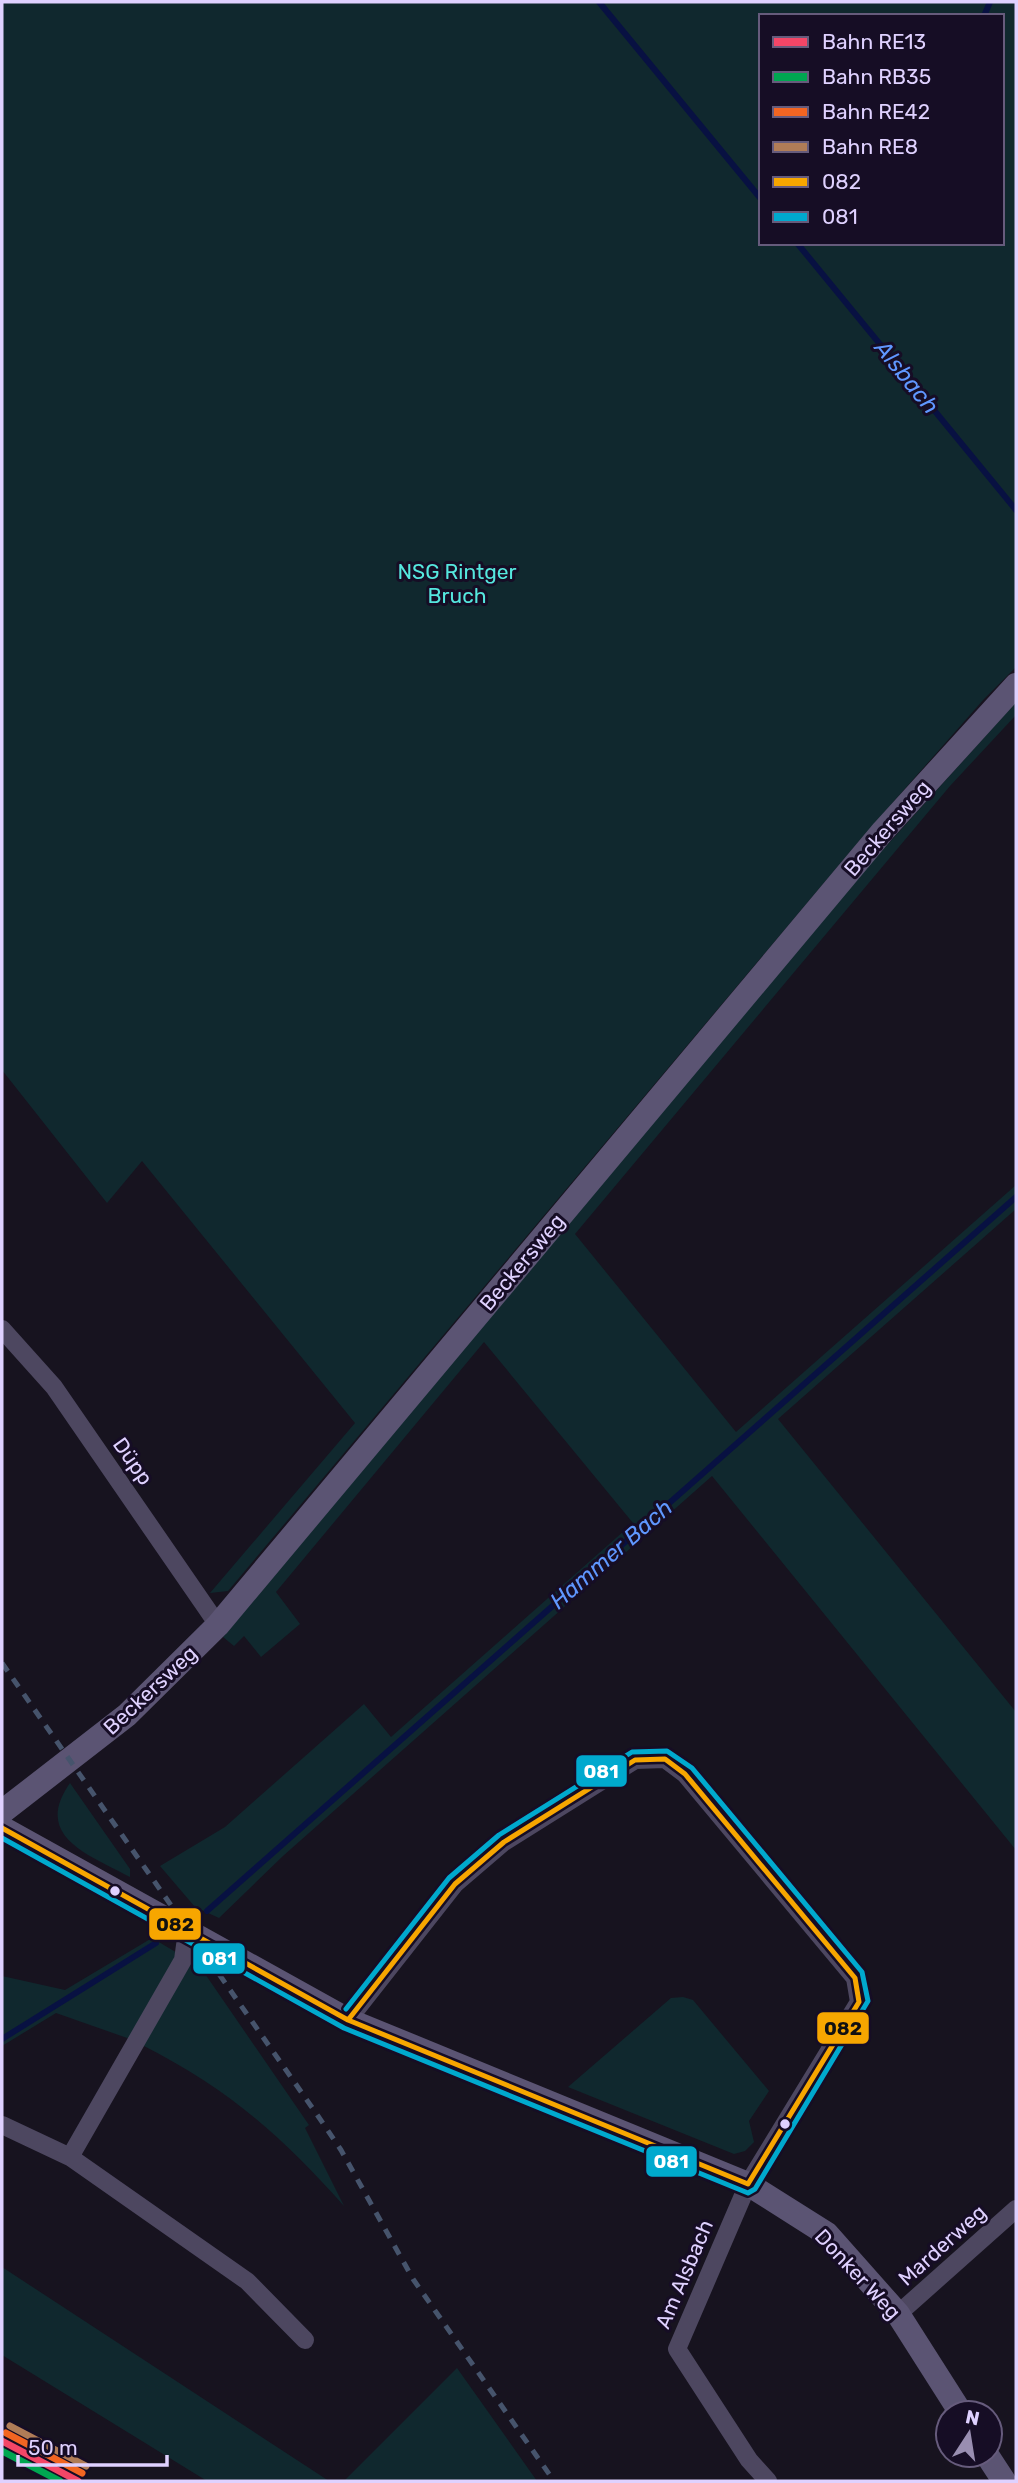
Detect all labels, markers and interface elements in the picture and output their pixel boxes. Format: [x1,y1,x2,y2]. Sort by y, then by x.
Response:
legend [759,14,1004,245]
text: Bahn RE13 [822,29,926,54]
text: Bahn RB35 [822,64,931,89]
text: Bahn RE42 [822,99,930,124]
text: Bahn RE8 [822,134,918,159]
text: 082 [822,169,861,194]
text: 081 [822,204,858,229]
water label: Alsbach [868,334,945,419]
park label: NSG Rintger Bruch [397,559,517,608]
street label: Beckersweg [839,775,935,881]
street label: Beckersweg [474,1208,570,1316]
street label: Düpp [108,1432,158,1490]
water label: Hammer Bach [544,1493,678,1615]
street label: Beckersweg [98,1640,202,1740]
line badge: 081 [575,1754,628,1788]
text: 081 [583,1760,619,1783]
unlabelled marker [108,1884,122,1898]
line badge: 082 [148,1907,202,1941]
text: 082 [156,1913,194,1936]
line badge: 081 [192,1942,246,1975]
text: 081 [201,1947,237,1970]
line badge: 082 [816,2011,870,2045]
text: 082 [824,2017,862,2040]
unlabelled marker [778,2117,792,2131]
line badge: 081 [645,2145,698,2178]
text: 081 [653,2150,689,2173]
street label: Marderweg [893,2199,991,2291]
street label: Am Alsbach [650,2216,718,2332]
street label: Donker Weg [810,2224,906,2324]
north arrow [934,2399,1004,2469]
text: N [963,2405,982,2431]
scale bar [18,2424,166,2468]
text: 50 m [28,2435,78,2460]

